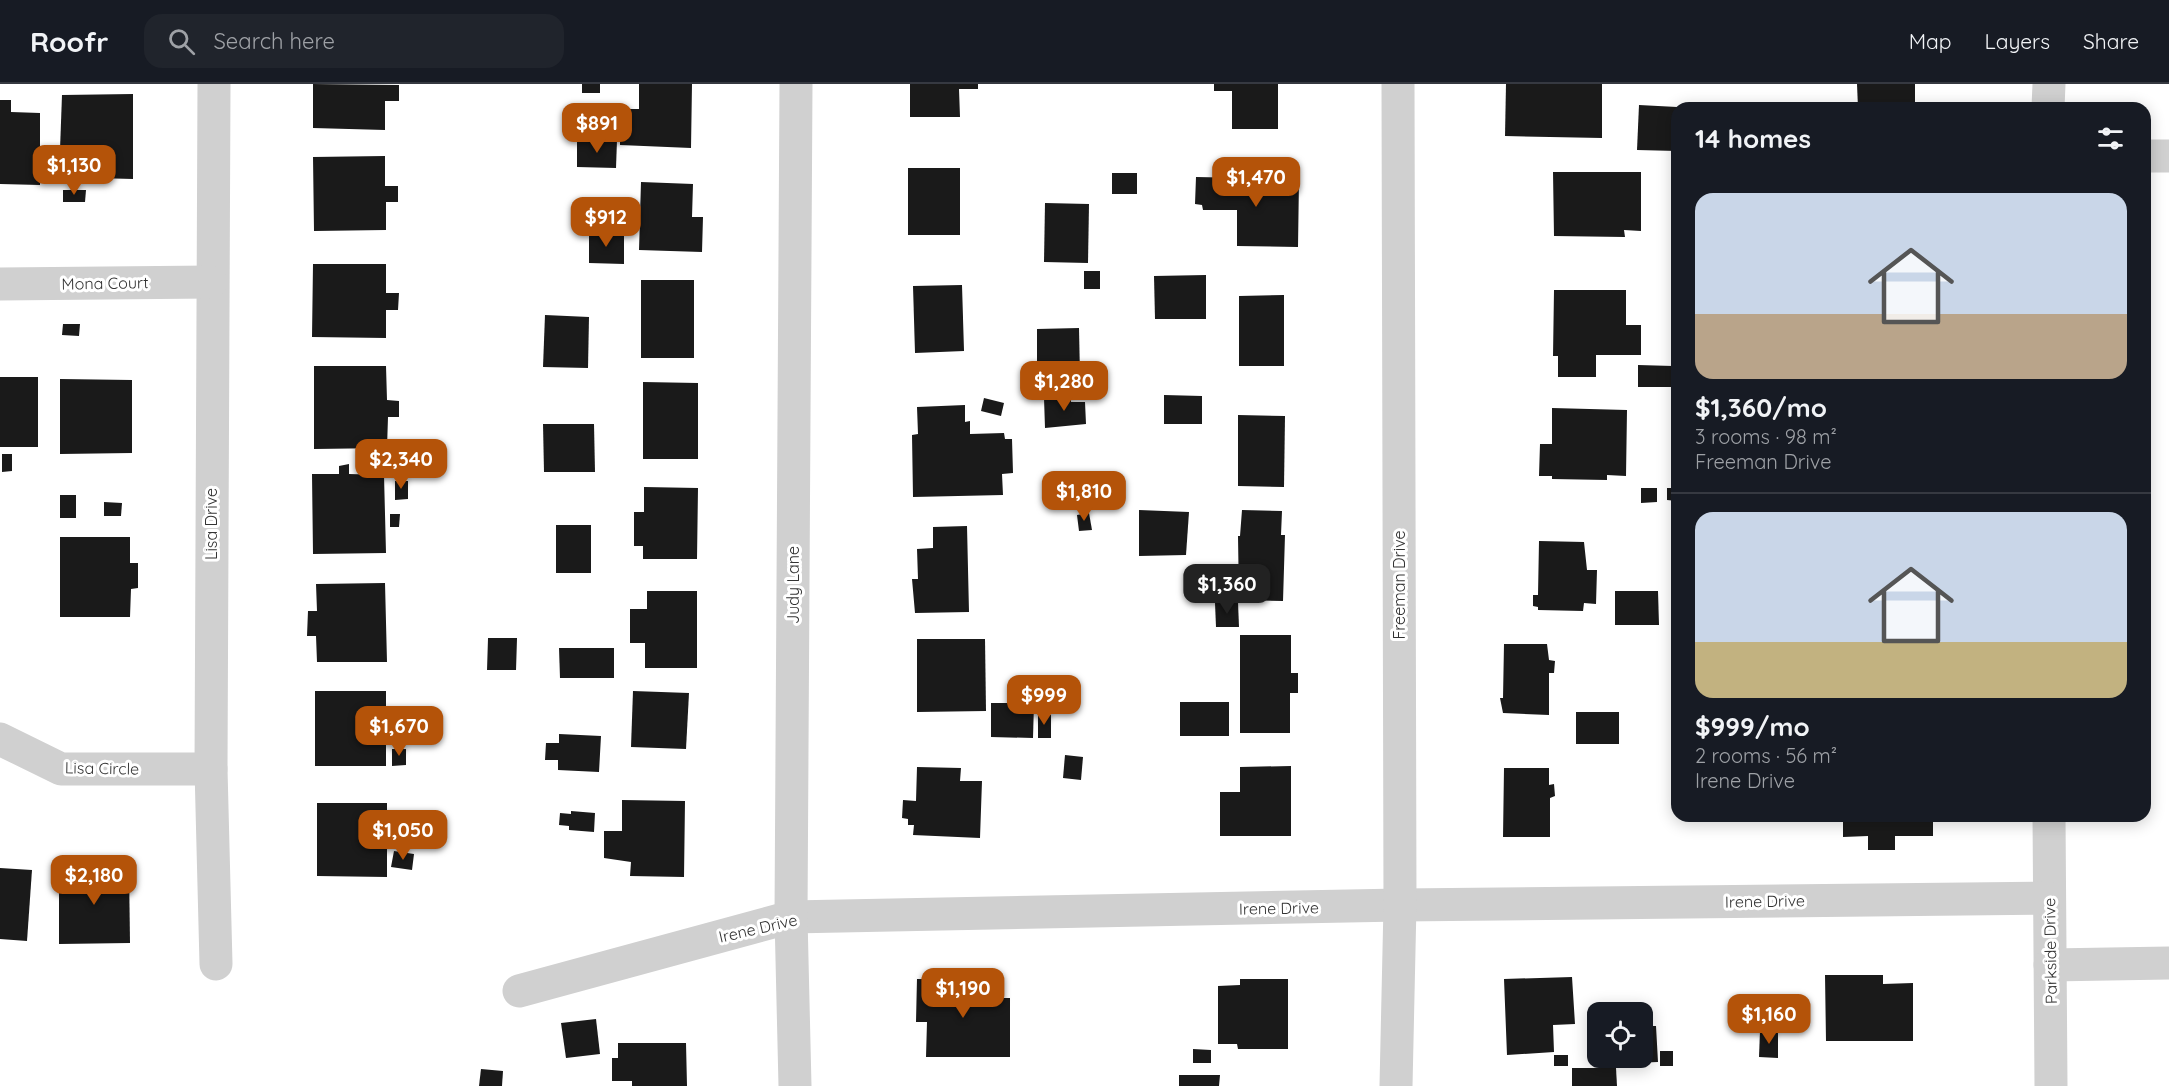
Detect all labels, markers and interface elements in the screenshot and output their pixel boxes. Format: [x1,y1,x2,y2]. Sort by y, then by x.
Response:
search box [144,14,564,68]
text: Roofr [30,24,108,59]
icon: search [165,25,198,58]
text: Search here [213,27,335,55]
text: Map [1909,28,1952,54]
text: Layers [1985,28,2050,54]
text: Share [2083,28,2139,54]
pin: $891 [561,103,633,154]
text: $891 [576,110,618,135]
text: 14 homes [1695,122,1811,155]
icon: filters [2094,122,2127,155]
pin: $1,130 [25,145,123,196]
text: $1,130 [47,152,101,177]
pin: $1,470 [1207,157,1305,208]
text: $1,470 [1226,164,1286,189]
pin: $912 [570,197,642,248]
text: $912 [585,204,627,229]
icon: home [1857,232,1965,340]
street label: Mona Court [61,272,149,294]
pin: $1,280 [1015,361,1113,412]
text: $1,280 [1034,368,1094,393]
text: $1,360/mo [1695,391,1827,424]
text: 3 rooms · 98 m² [1695,424,1837,449]
pin: $2,340 [352,439,450,490]
text: $2,340 [369,446,433,471]
text: Freeman Drive [1695,449,1832,474]
pin: $1,810 [1035,471,1133,522]
text: $1,810 [1056,478,1112,503]
street label: Lisa Drive [201,488,221,560]
street label: Freeman Drive [1389,530,1409,640]
street label: Judy Lane [783,546,803,624]
icon: home [1857,551,1965,659]
pin: $1,360 [1178,564,1276,615]
text: $1,360 [1197,571,1257,596]
pin: $999 [1008,675,1080,726]
text: $999 [1021,682,1067,707]
pin: $1,670 [350,706,448,757]
text: $999/mo [1695,710,1810,743]
text: $1,670 [369,713,429,738]
text: 2 rooms · 56 m² [1695,743,1837,768]
street label: Lisa Circle [65,757,139,779]
text: Irene Drive [1695,768,1795,793]
pin: $1,050 [354,810,452,861]
text: $1,050 [372,817,434,842]
pin: $2,180 [45,855,143,906]
text: $2,180 [65,862,123,887]
street label: Irene Drive [1725,890,1805,912]
street label: Irene Drive [1239,897,1319,919]
street label: Parkside Drive [2039,898,2061,1004]
street label: Irene Drive [717,909,799,947]
pin: $1,190 [914,968,1012,1019]
text: $1,190 [935,975,991,1000]
pin: $1,160 [1720,994,1818,1045]
text: $1,160 [1742,1001,1796,1026]
map controls [1587,1002,1653,1068]
button: locate [1587,1002,1653,1068]

